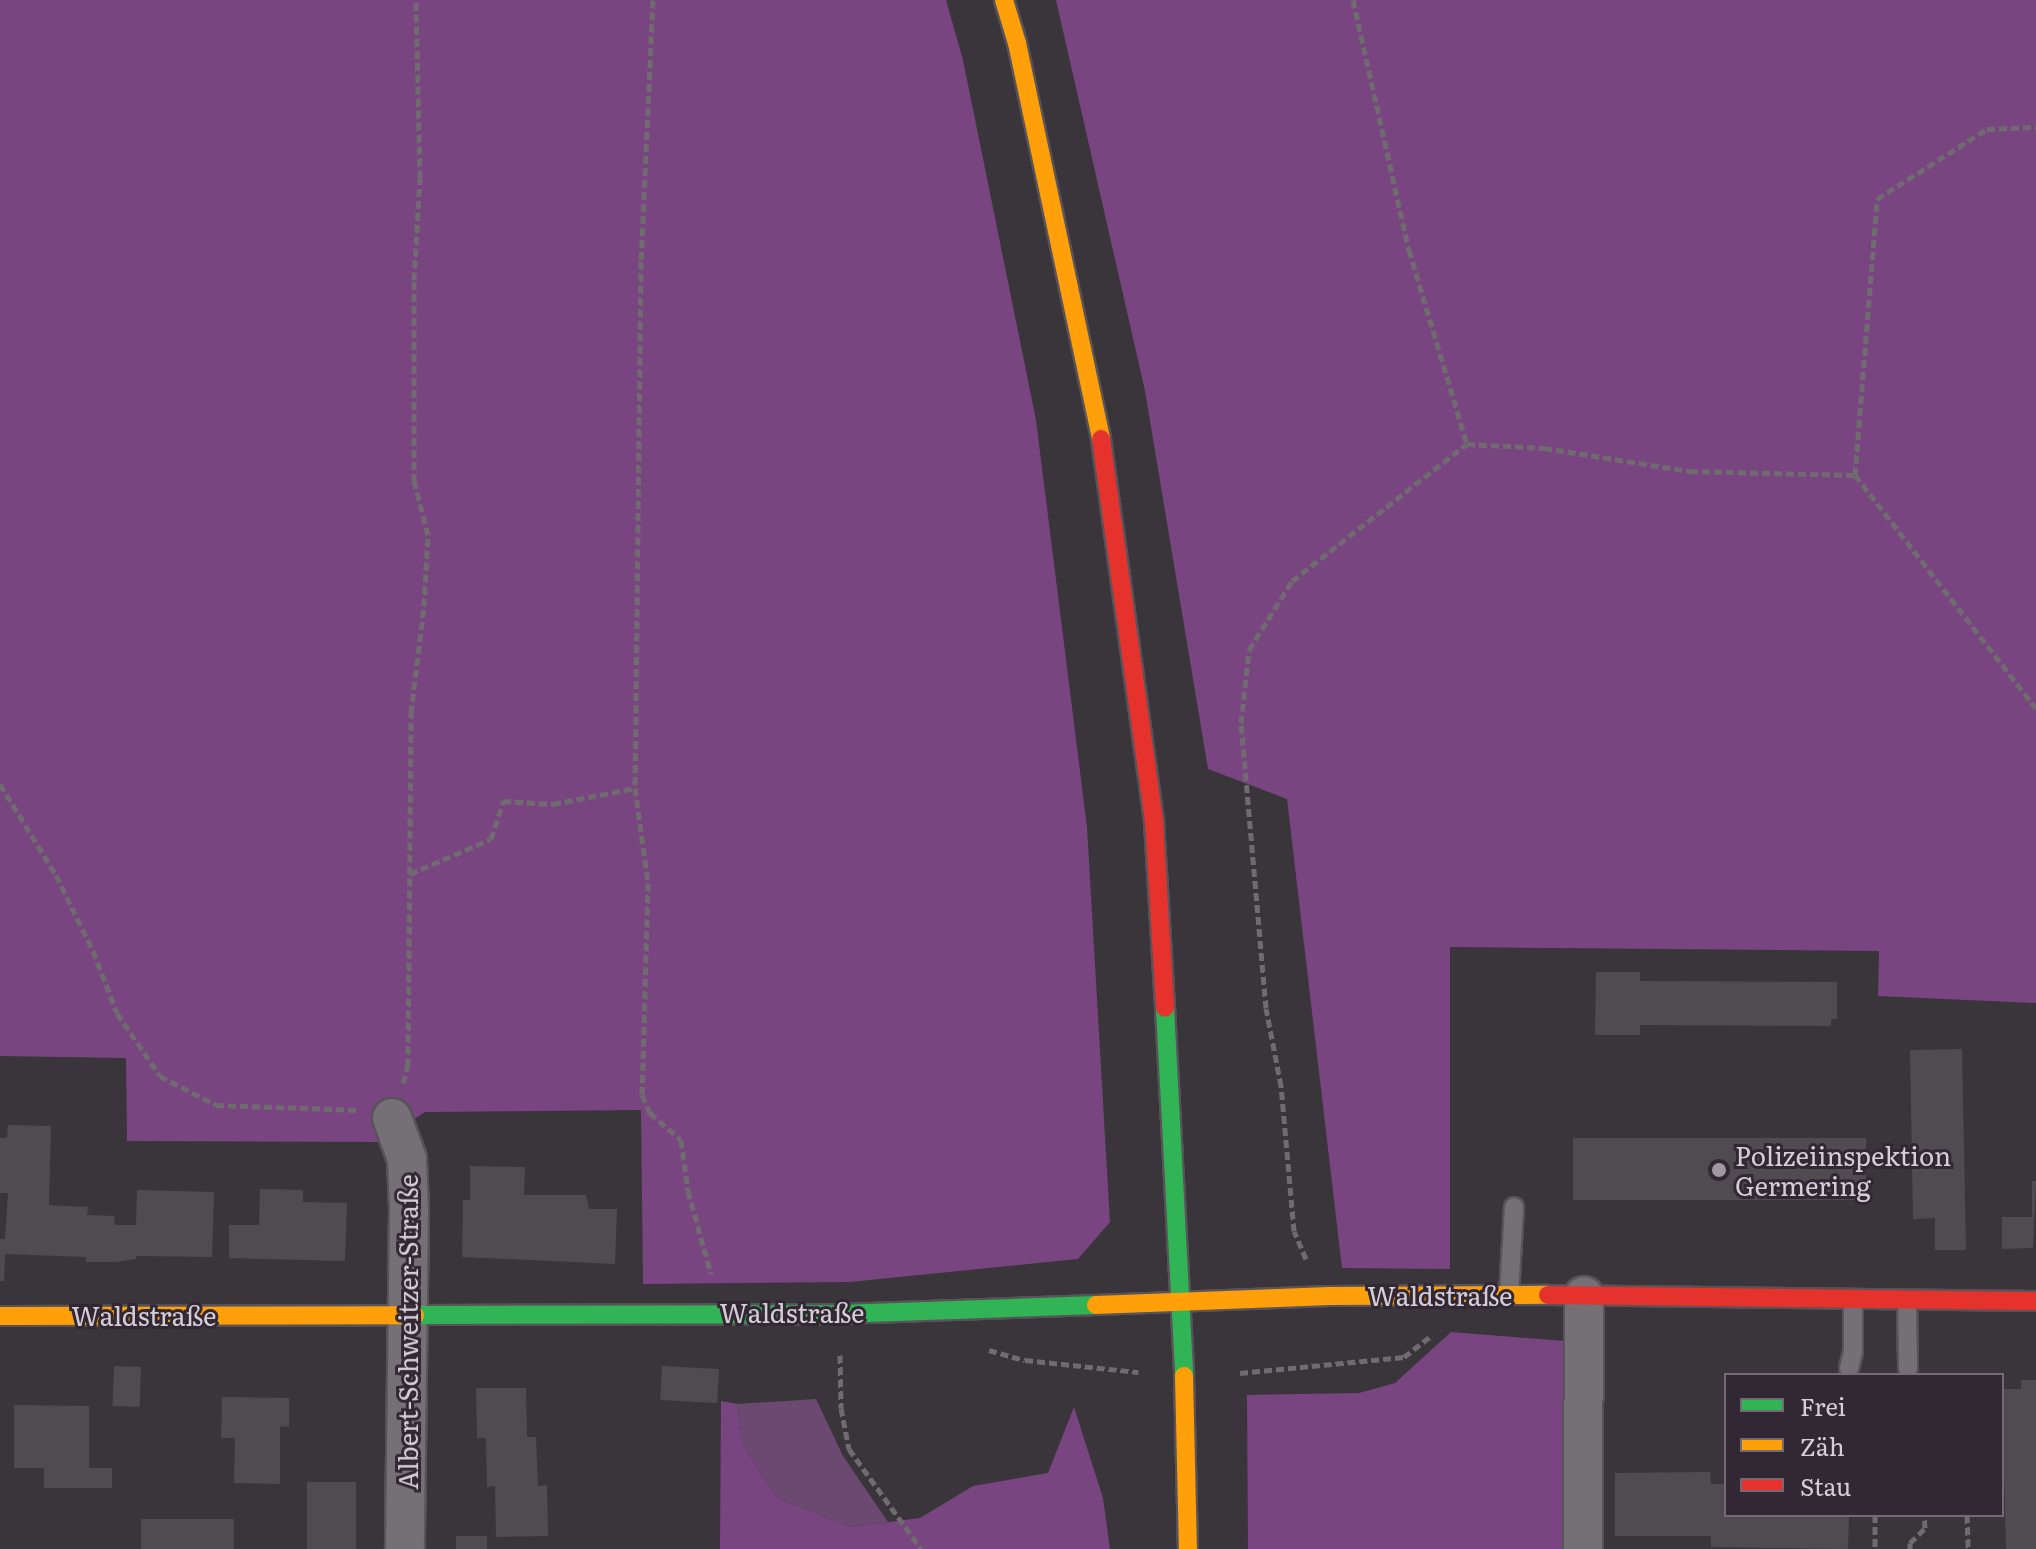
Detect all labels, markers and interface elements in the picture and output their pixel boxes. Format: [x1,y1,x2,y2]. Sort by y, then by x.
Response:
place label: Polizeiinspektion Germering [1735,1139,1951,1200]
marker: Polizeiinspektion Germering [1710,1161,1728,1179]
street label: Albert-Schweitzer-Straße [391,1174,423,1490]
street label: Waldstraße [1367,1279,1513,1311]
street label: Waldstraße [719,1296,865,1328]
street label: Waldstraße [71,1299,217,1331]
legend [1724,1373,2004,1517]
text: Frei [1800,1388,1846,1423]
text: Zäh [1800,1428,1845,1463]
text: Stau [1800,1468,1851,1503]

